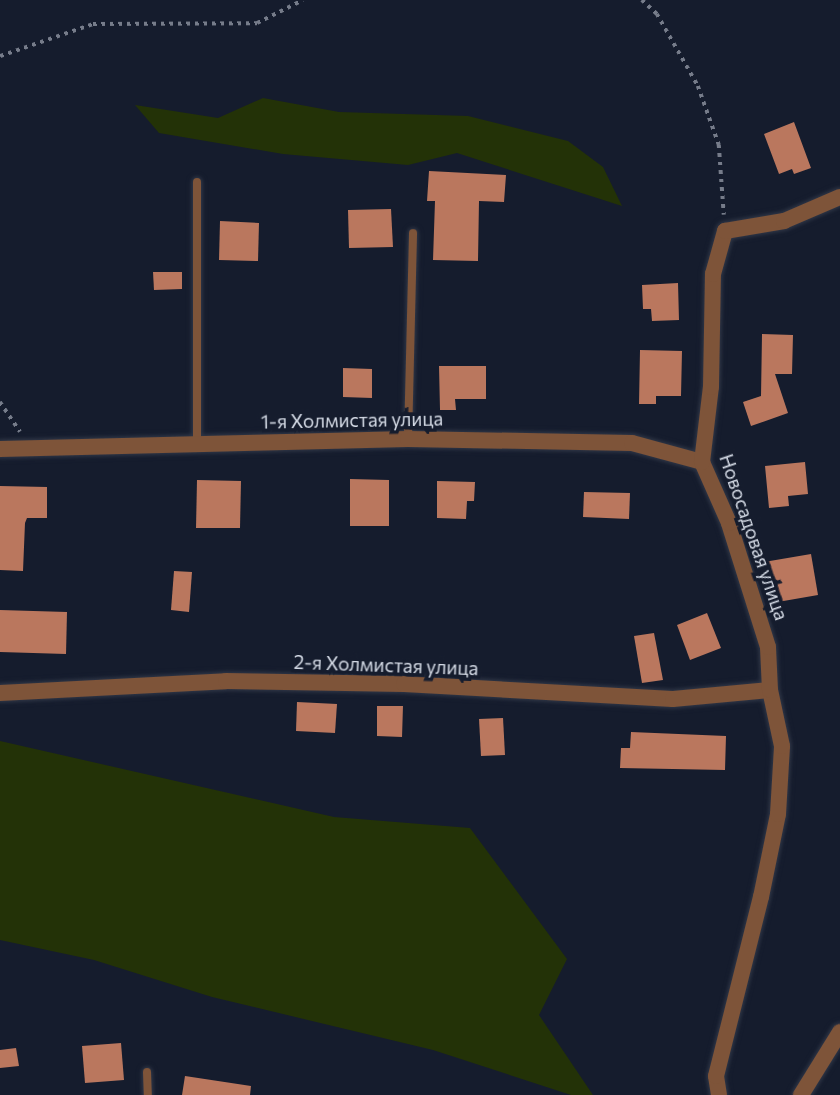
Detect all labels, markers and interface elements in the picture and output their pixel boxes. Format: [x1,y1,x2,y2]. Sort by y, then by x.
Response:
street label: 1-я Холмистая улица [261,407,443,433]
street label: Новосадовая улица [715,451,793,623]
street label: 2-я Холмистая улица [293,650,479,680]

